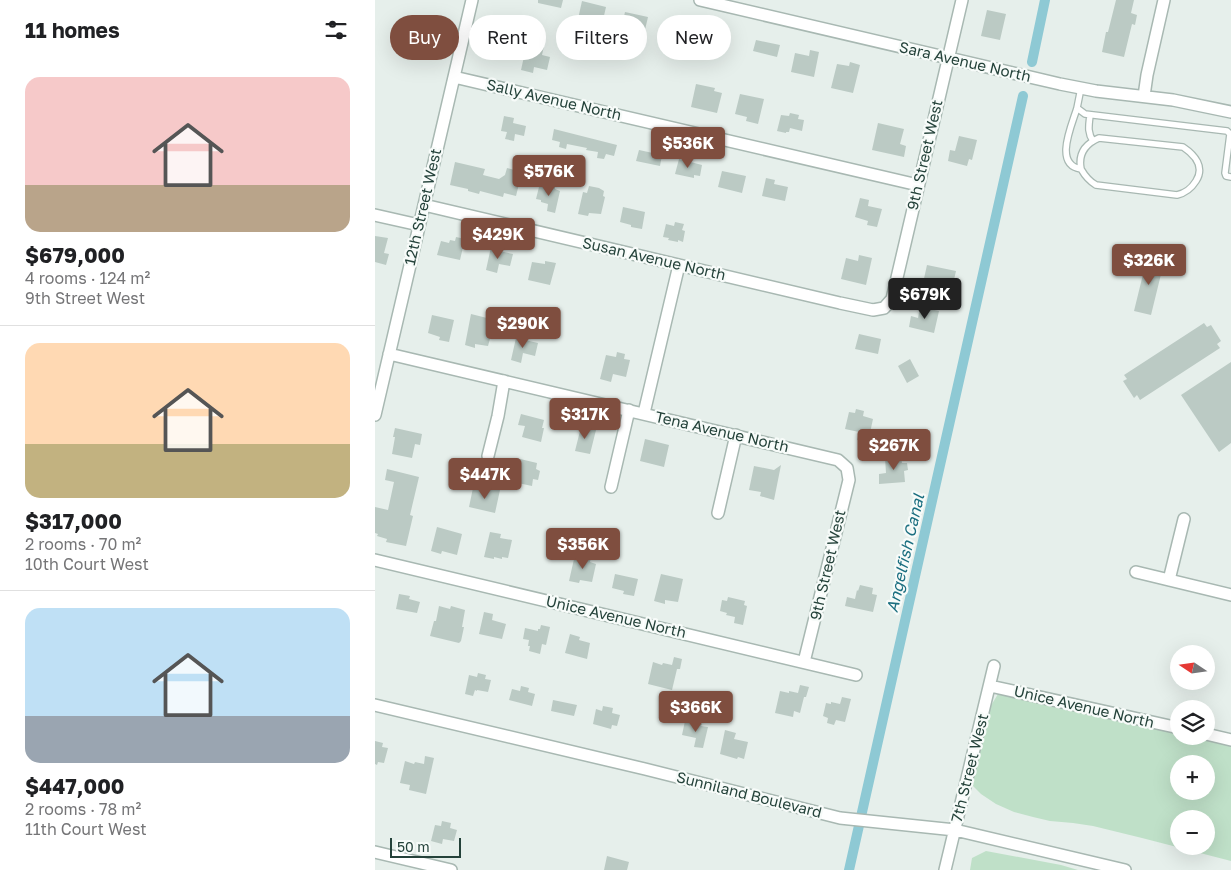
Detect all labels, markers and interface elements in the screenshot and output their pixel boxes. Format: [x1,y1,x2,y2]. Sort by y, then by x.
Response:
chip: Buy [390,15,459,60]
chip: Rent [469,15,546,60]
chip: Filters [556,15,647,60]
chip: New [657,15,731,60]
icon: filters [322,16,350,44]
text: 11 homes [25,17,120,43]
street label: Sara Avenue North [898,37,1033,85]
street label: Sally Avenue North [485,75,623,123]
street label: 9th Street West [903,98,945,212]
icon: home [143,110,233,200]
pin: $536K [653,126,723,169]
text: $536K [662,133,714,153]
street label: 12th Street West [400,147,444,267]
pin: $576K [514,154,584,197]
text: $576K [524,161,574,181]
pin: $429K [463,218,533,260]
text: $429K [472,224,524,244]
street label: Susan Avenue North [581,233,728,283]
text: $679,000 [25,242,125,268]
pin: $326K [1114,244,1184,286]
text: $326K [1123,250,1175,270]
text: 4 rooms · 124 m² [25,268,150,288]
pin: $679K [890,278,960,320]
text: $679K [899,284,951,304]
text: 9th Street West [25,288,145,308]
pin: $290K [488,306,558,349]
text: $290K [497,313,549,333]
icon: home [143,375,233,465]
pin: $317K [550,398,620,440]
text: $317K [560,404,610,424]
street label: Tena Avenue North [654,407,791,455]
pin: $267K [859,428,929,471]
text: $267K [869,435,919,455]
pin: $447K [450,458,520,500]
text: $447K [459,464,511,484]
water label: Angelfish Canal [882,491,929,614]
text: $317,000 [25,508,122,534]
street label: 9th Street West [806,508,848,622]
pin: $356K [548,528,618,570]
text: 2 rooms · 70 m² [25,534,141,554]
text: $356K [557,534,609,554]
text: 10th Court West [25,554,149,574]
street label: Unice Avenue North [544,591,688,641]
icon: home [143,640,233,730]
north arrow [1170,645,1215,690]
map controls [1170,645,1215,855]
street label: Unice Avenue North [1012,681,1156,731]
pin: $366K [661,690,731,733]
text: $366K [670,697,722,717]
button: layers [1170,700,1215,745]
street label: 7th Street West [947,711,991,824]
button: + [1170,755,1215,800]
street label: Sunniland Boulevard [675,767,824,821]
text: $447,000 [25,773,124,799]
text: 2 rooms · 78 m² [25,799,141,819]
button: − [1170,810,1215,855]
text: 11th Court West [25,819,147,839]
scale bar [390,835,461,858]
text: 50 m [397,838,430,855]

